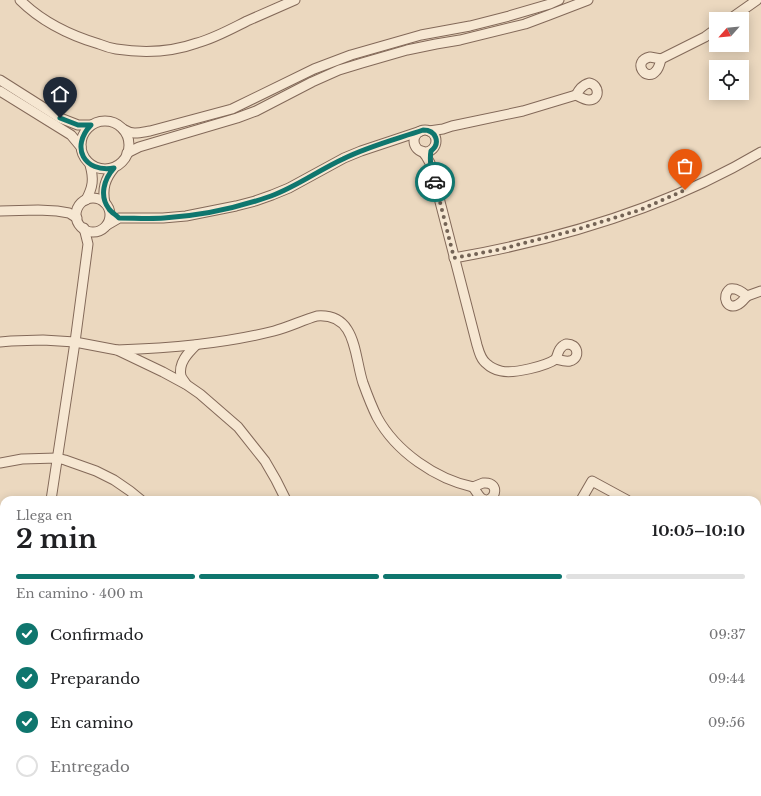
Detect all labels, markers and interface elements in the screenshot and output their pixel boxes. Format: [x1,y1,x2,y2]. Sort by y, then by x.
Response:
north arrow [709,12,749,52]
map controls [709,12,749,100]
button: locate [709,60,749,100]
pin [43,77,77,118]
icon: home [49,83,71,105]
pin [668,149,702,190]
icon: bag [674,155,696,177]
courier [415,162,455,202]
icon: car [424,171,446,193]
text: Llega en [16,507,72,524]
text: 10:05–10:10 [652,521,745,540]
text: 2 min [16,523,97,555]
text: En camino · 400 m [16,585,143,602]
icon: check [16,623,38,645]
text: Confirmado [50,625,143,644]
text: 09:37 [709,626,745,643]
icon: check [16,667,38,689]
text: Preparando [50,669,140,688]
text: 09:44 [708,670,745,687]
icon: check [16,711,38,733]
text: En camino [50,713,133,732]
text: 09:56 [708,714,745,731]
text: Entregado [50,757,130,776]

